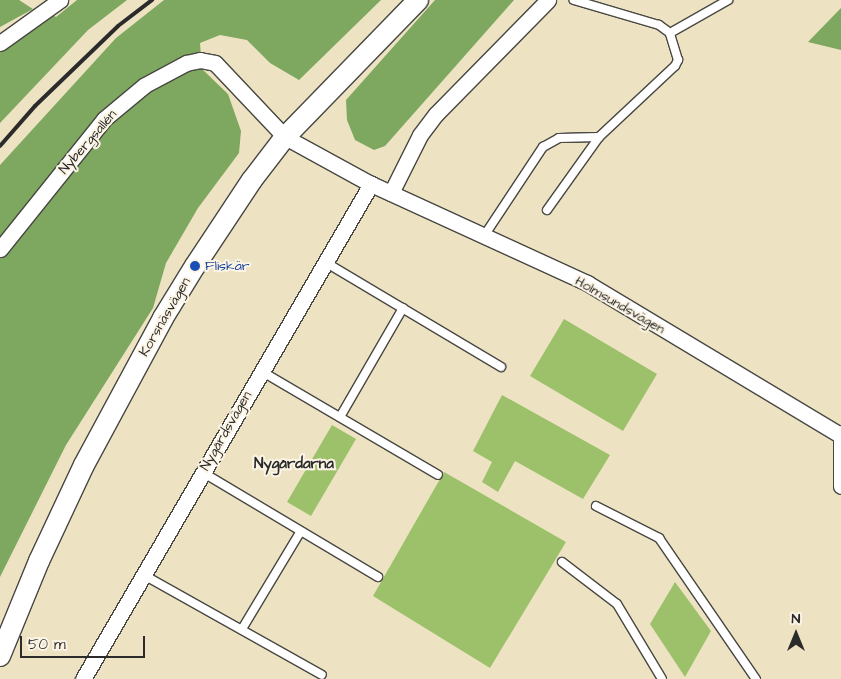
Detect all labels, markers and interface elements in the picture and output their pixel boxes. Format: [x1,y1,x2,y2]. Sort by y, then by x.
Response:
street label: Nybergsallén [55,106,121,178]
place label: Fliskär [205,258,249,274]
marker: Fliskär [189,260,201,272]
street label: Holmsundsvägen [572,272,668,338]
street label: Korsnäsvägen [136,275,194,359]
street label: Nygårdsvägen [196,388,256,474]
district label: Nygårdarna [254,455,334,473]
north arrow [771,609,821,659]
text: N [792,609,800,629]
scale bar [22,626,148,658]
text: 50 m [28,634,66,655]

